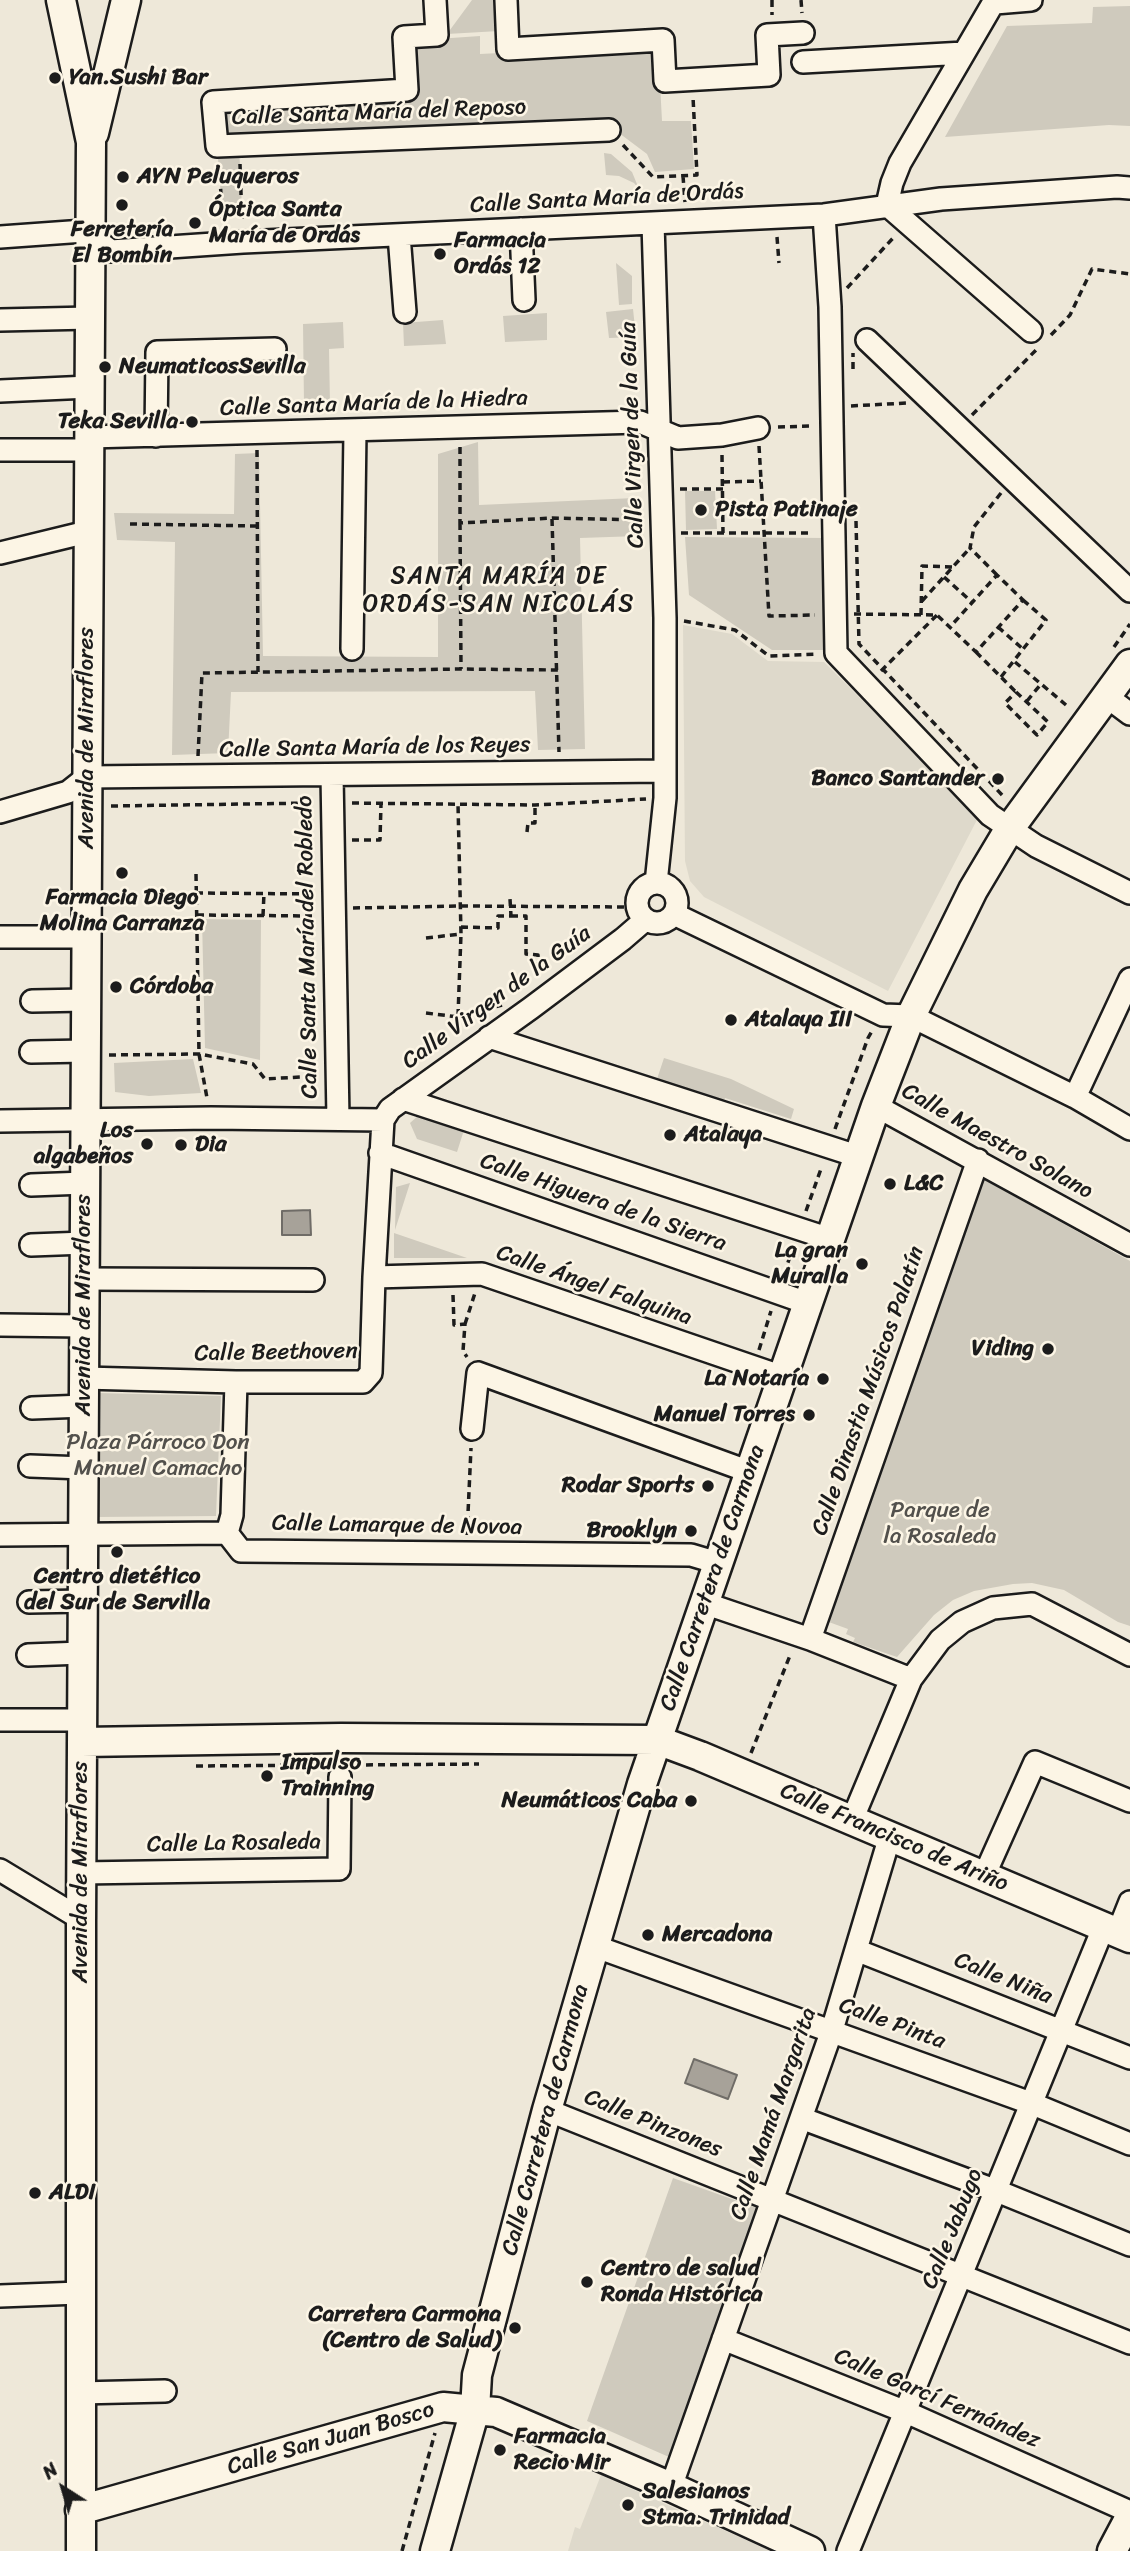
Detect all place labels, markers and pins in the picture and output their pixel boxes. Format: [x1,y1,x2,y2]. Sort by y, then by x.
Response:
place label: Yan.Sushi Bar [69,64,207,92]
marker: Yan.Sushi Bar [47,70,63,86]
place label: AYN Peluqueros [137,163,299,191]
marker: AYN Peluqueros [115,169,131,185]
place label: Óptica Santa María de Ordás [209,196,360,250]
marker: Ferretería El Bombín [114,197,130,213]
marker: Óptica Santa María de Ordás [187,215,203,231]
place label: Ferretería El Bombín [71,216,173,270]
place label: Farmacia Ordás 12 [454,227,546,281]
marker: Farmacia Ordás 12 [432,246,448,262]
place label: NeumaticosSevilla [119,353,306,381]
marker: NeumaticosSevilla [97,359,113,375]
place label: Teka Sevilla [58,408,178,436]
marker: Teka Sevilla [184,414,200,430]
place label: Pista Patinaje [715,496,858,524]
marker: Pista Patinaje [693,502,709,518]
place label: Banco Santander [811,765,984,793]
marker: Banco Santander [990,771,1006,787]
marker: Farmacia Diego Molina Carranza [114,865,130,881]
place label: Farmacia Diego Molina Carranza [40,884,204,938]
place label: Córdoba [130,973,213,1001]
marker: Córdoba [108,979,124,995]
place label: Atalaya III [745,1006,852,1034]
marker: Atalaya III [723,1012,739,1028]
place label: Los algabeños [34,1117,133,1171]
place label: Atalaya [684,1121,762,1149]
marker: Atalaya [662,1127,678,1143]
place label: Dia [195,1131,227,1159]
marker: Los algabeños [139,1136,155,1152]
marker: Dia [173,1137,189,1153]
place label: L&C [904,1170,944,1198]
marker: L&C [882,1176,898,1192]
place label: La gran Muralla [771,1237,848,1291]
marker: La gran Muralla [854,1256,870,1272]
place label: Viding [972,1335,1034,1363]
marker: Viding [1040,1341,1056,1357]
place label: La Notaría [704,1365,809,1393]
marker: La Notaría [815,1371,831,1387]
place label: Manuel Torres [654,1401,795,1429]
marker: Manuel Torres [801,1407,817,1423]
place label: Rodar Sports [562,1472,694,1500]
marker: Rodar Sports [700,1478,716,1494]
place label: Brooklyn [587,1517,677,1545]
marker: Brooklyn [683,1523,699,1539]
marker: Centro dietético del Sur de Servilla [109,1544,125,1560]
place label: Centro dietético del Sur de Servilla [24,1563,210,1617]
place label: Impulso Trainning [281,1749,374,1803]
marker: Impulso Trainning [259,1768,275,1784]
place label: Neumáticos Caba [502,1787,677,1815]
marker: Neumáticos Caba [683,1793,699,1809]
place label: Mercadona [662,1921,772,1949]
marker: Mercadona [640,1927,656,1943]
place label: ALDI [49,2179,96,2207]
marker: ALDI [27,2185,43,2201]
place label: Centro de salud Ronda Histórica [601,2255,762,2309]
marker: Centro de salud Ronda Histórica [579,2274,595,2290]
place label: Carretera Carmona (Centro de Salud) [308,2301,501,2355]
marker: Carretera Carmona (Centro de Salud) [507,2320,523,2336]
place label: Farmacia Recio Mir [514,2423,610,2477]
marker: Farmacia Recio Mir [492,2442,508,2458]
place label: Salesianos Stma. Trinidad [642,2478,790,2532]
marker: Salesianos Stma. Trinidad [620,2497,636,2513]

